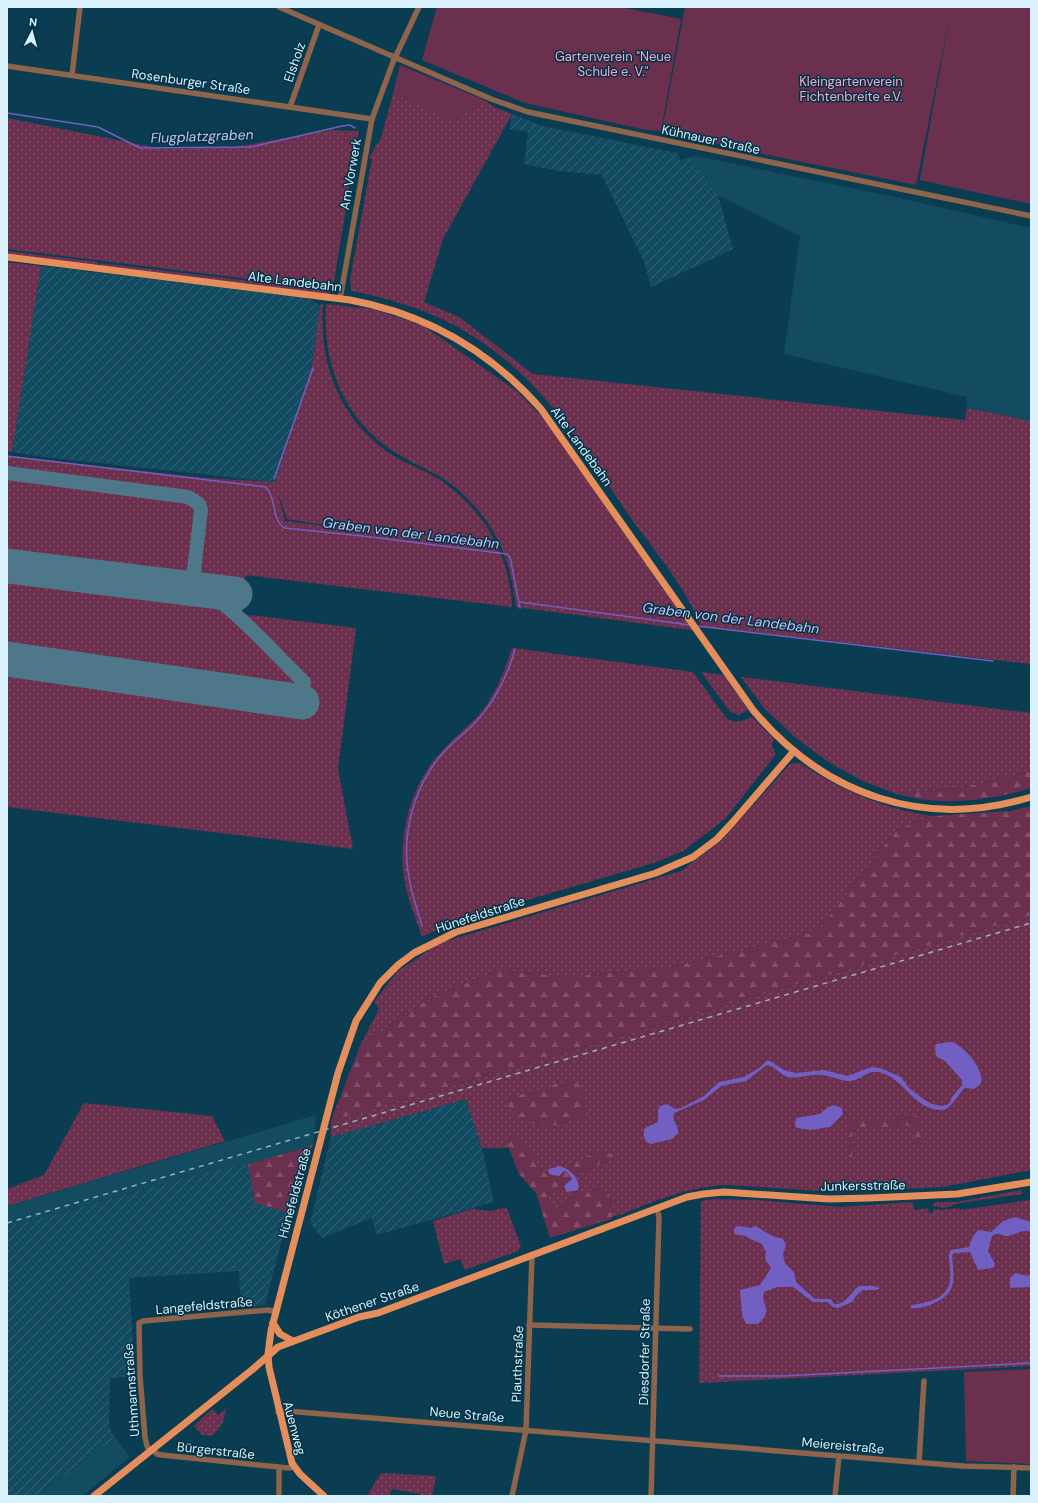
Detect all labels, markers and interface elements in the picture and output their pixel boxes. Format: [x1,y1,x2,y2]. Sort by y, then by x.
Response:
north arrow [12,12,52,52]
text: N [28,15,38,29]
street label: Elsholz [280,40,309,84]
park label: Gartenverein "Neue Schule e. V." [555,48,671,80]
street label: Rosenburger Straße [131,65,251,98]
park label: Kleingartenverein Fichtenbreite e.V. [799,73,903,105]
street label: Kühnauer Straße [660,121,762,158]
water label: Flugplatzgraben [150,125,254,147]
street label: Am Vorwerk [336,136,365,211]
street label: Alte Landebahn [247,267,343,296]
street label: Alte Landebahn [547,403,616,489]
water label: Graben von der Landebahn [322,513,500,553]
water label: Graben von der Landebahn [642,598,820,638]
street label: Hünefeldstraße [433,892,527,937]
street label: Hünefeldstraße [274,1146,315,1240]
street label: Junkersstraße [820,1176,906,1195]
street label: Köthener Straße [323,1277,421,1325]
street label: Langefeldstraße [155,1293,253,1318]
street label: Diesdorfer Straße [635,1298,654,1406]
street label: Plauthstraße [508,1325,527,1403]
street label: Uthmannstraße [120,1343,143,1437]
street label: Auenweg [279,1399,310,1457]
street label: Neue Straße [429,1403,505,1426]
street label: Meiereistraße [801,1433,885,1458]
street label: Bürgerstraße [176,1438,256,1463]

